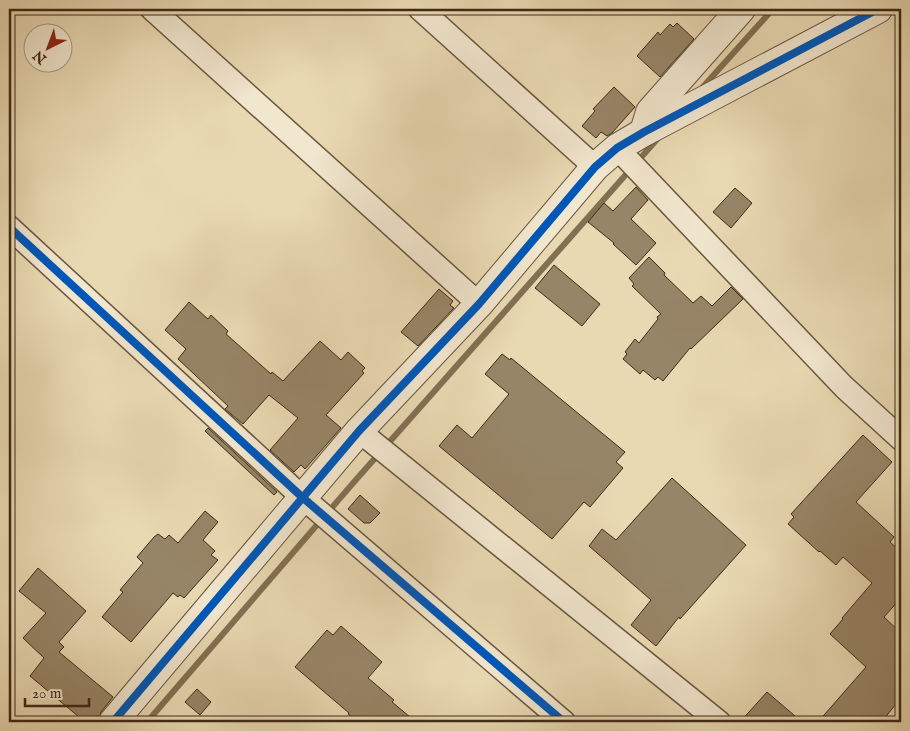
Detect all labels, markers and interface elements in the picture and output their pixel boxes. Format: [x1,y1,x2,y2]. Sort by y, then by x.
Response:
north arrow [22,22,72,72]
text: N [29,46,51,68]
scale bar [25,676,89,708]
text: 20 m [32,684,62,703]

